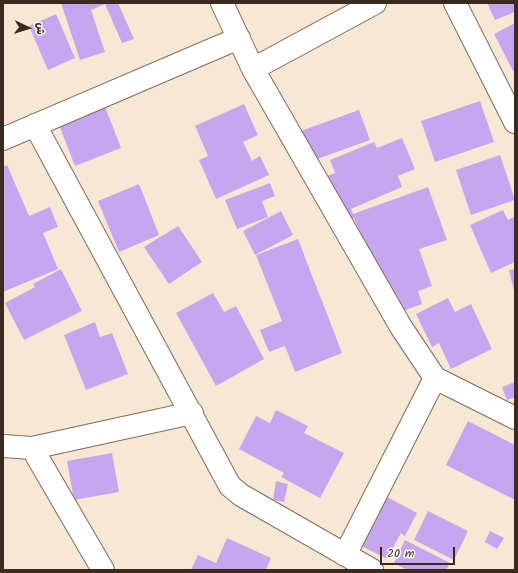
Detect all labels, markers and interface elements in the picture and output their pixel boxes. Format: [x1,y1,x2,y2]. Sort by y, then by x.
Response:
north arrow [8,8,48,48]
text: ش [31,22,49,35]
scale bar [382,539,457,565]
text: 20 m [387,544,414,563]

